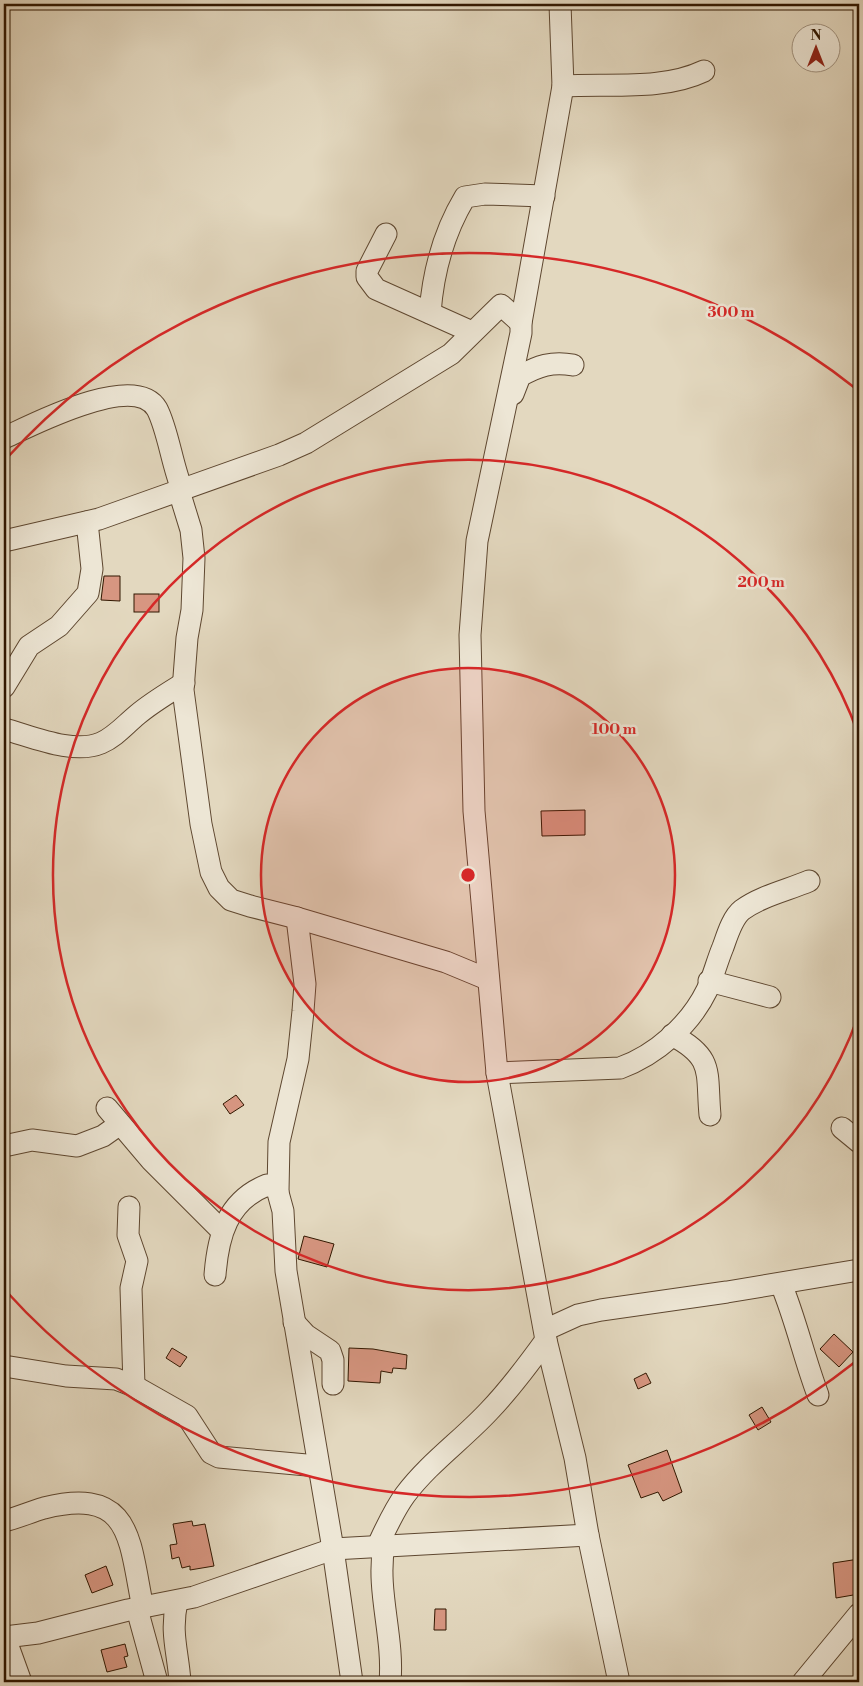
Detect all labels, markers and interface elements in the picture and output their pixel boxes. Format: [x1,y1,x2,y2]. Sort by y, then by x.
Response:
north arrow [790,22,840,72]
text: N [810,27,822,45]
text: 300 m [708,303,755,322]
text: 200 m [737,573,785,592]
text: 100 m [592,720,637,739]
centre of rings [459,866,477,884]

